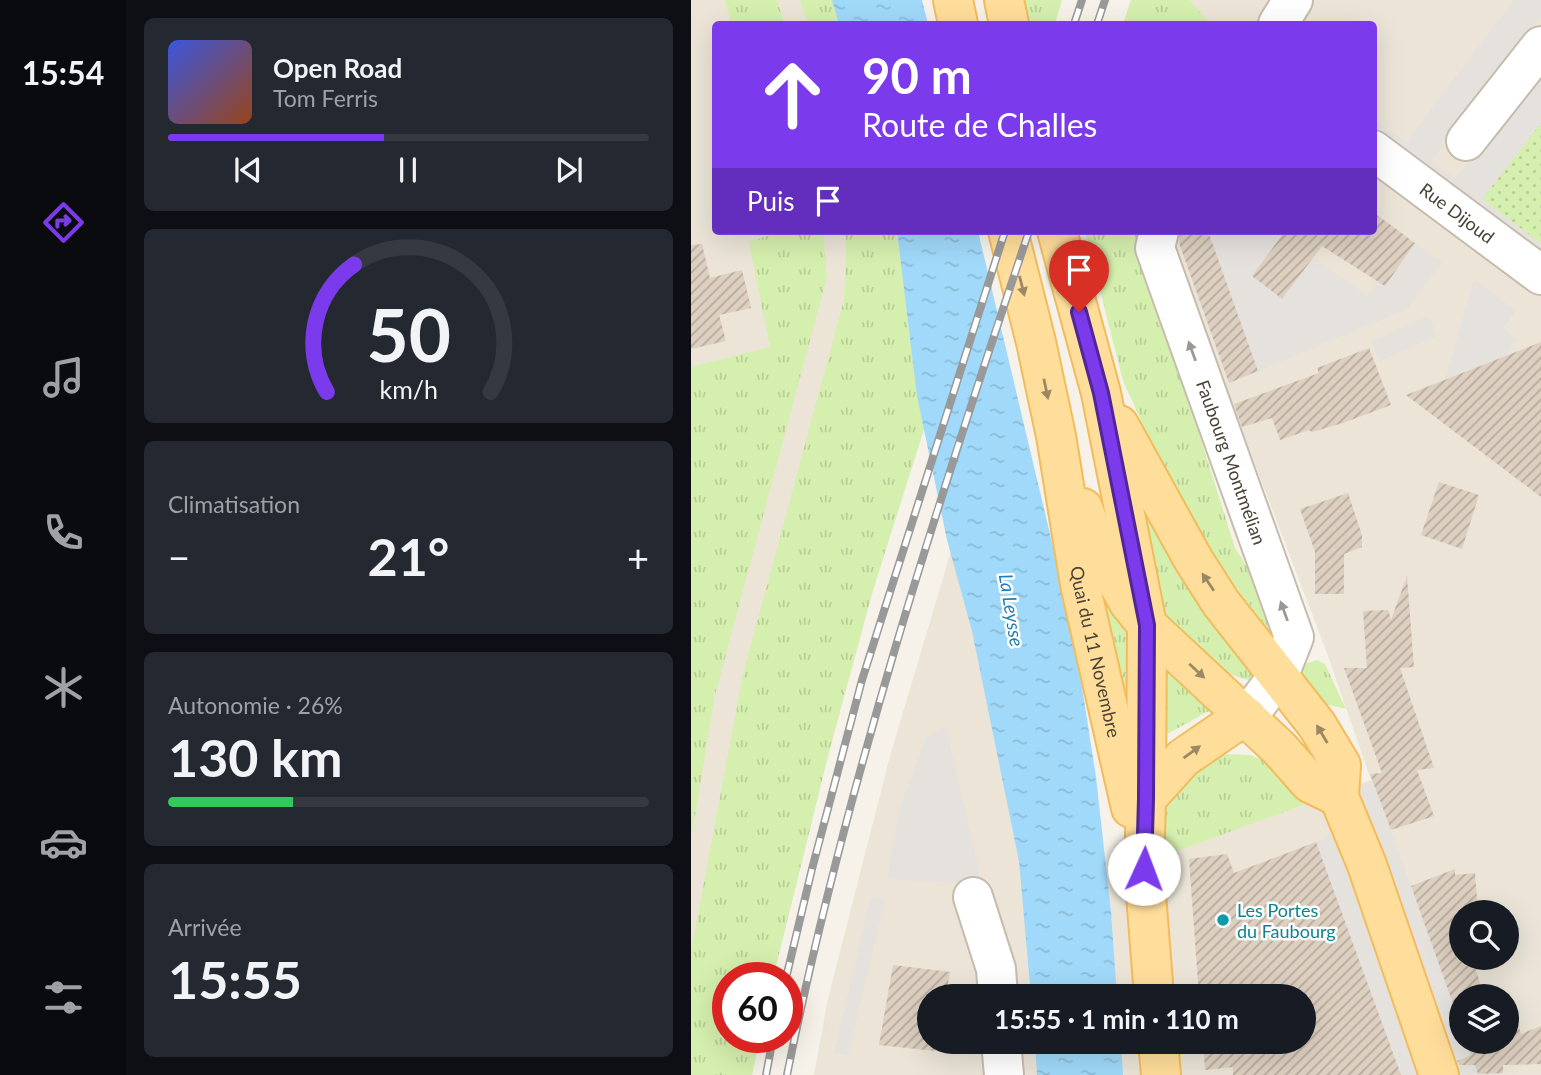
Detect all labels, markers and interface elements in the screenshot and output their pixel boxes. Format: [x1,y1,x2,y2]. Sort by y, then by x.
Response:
text: 90 m [862,46,972,104]
icon: ahead [747,49,838,140]
text: Open Road [273,52,402,84]
text: 15:54 [22,53,104,92]
text: Tom Ferris [273,84,378,112]
text: Route de Challes [862,105,1097,144]
icon: previous [229,151,267,189]
icon: pause [389,151,427,189]
icon: next [550,151,588,189]
street label: Rue Dijoud [1416,178,1499,248]
icon: arrive [809,182,847,220]
text: Puis [747,185,795,217]
icon: directions [39,198,88,247]
pin [1049,240,1109,312]
icon: arrive [1060,251,1098,289]
one-way arrow [1017,275,1028,297]
text: 50 [366,291,451,379]
one-way arrow [1186,340,1197,361]
icon: music [39,353,88,402]
text: km/h [379,374,438,404]
street label: Faubourg Montmélian [1192,377,1271,548]
one-way arrow [1040,378,1051,400]
text: Climatisation [168,490,300,518]
icon: phone [39,508,88,557]
text: 21° [368,525,449,587]
text: − [168,534,190,580]
text: + [627,534,649,580]
street label: Quai du 11 Novembre [1066,564,1126,740]
water label: La Leysse [995,572,1029,648]
one-way arrow [1201,572,1214,592]
one-way arrow [1279,601,1290,622]
icon: climate [39,663,88,712]
one-way arrow [1188,663,1205,679]
text: Autonomie · 26% [168,691,343,719]
one-way arrow [1316,724,1328,743]
text: 130 km [168,726,342,788]
one-way arrow [1183,745,1201,759]
icon: car [39,818,88,867]
position arrow [1107,832,1181,906]
place label: Les Portes du Faubourg [1237,899,1336,942]
map controls [1449,900,1519,1054]
button: search [1449,900,1519,970]
marker: Les Portes du Faubourg [1215,912,1231,928]
text: Arrivée [168,913,242,941]
text: 15:55 [168,948,302,1010]
speed limit sign: 60 [712,962,803,1053]
icon: filters [39,973,88,1022]
button: layers [1449,984,1519,1054]
text: 15:55 · 1 min · 110 m [994,1003,1239,1035]

